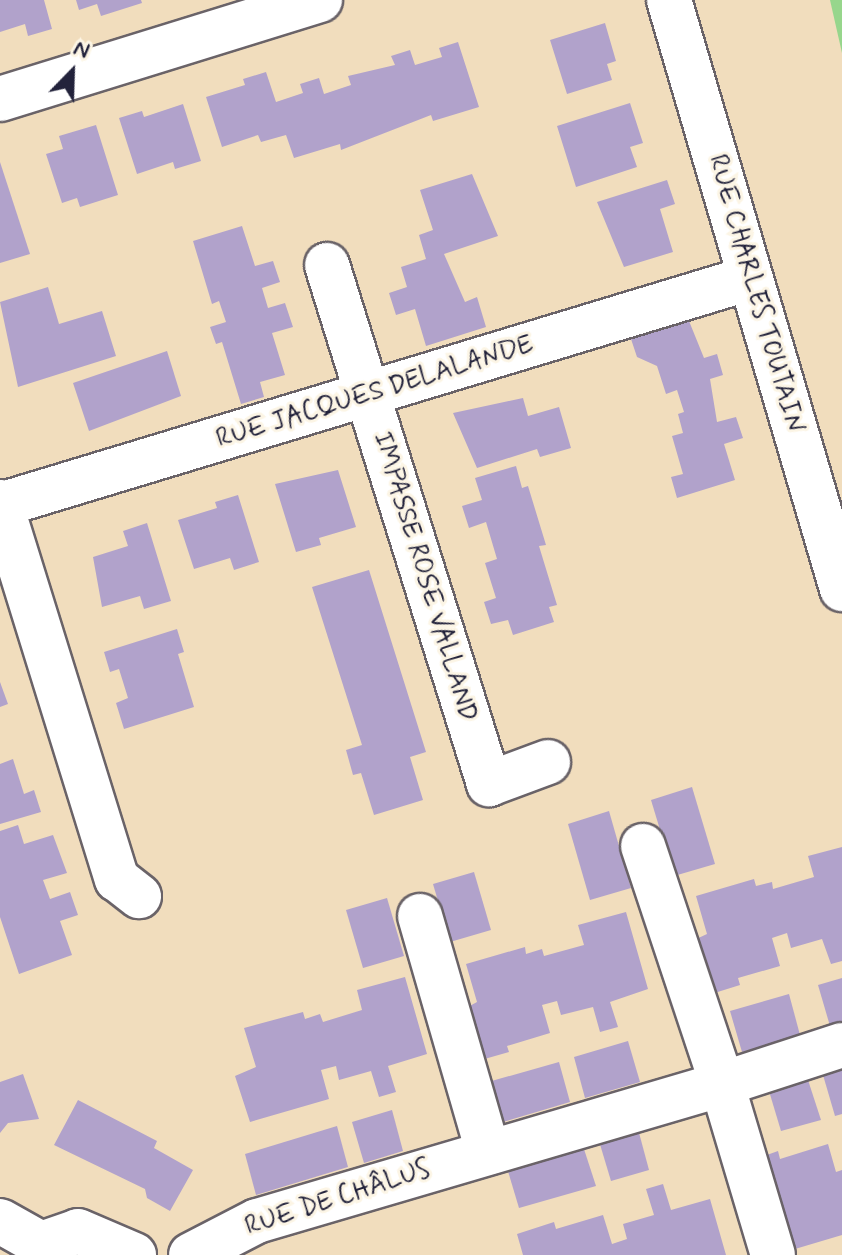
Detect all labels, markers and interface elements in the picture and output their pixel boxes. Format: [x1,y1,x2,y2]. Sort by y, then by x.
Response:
north arrow [32,32,112,112]
text: N [69,34,94,66]
street label: RUE CHARLES TOUTAIN [700,151,810,437]
street label: RUE JACQUES DELALANDE [216,331,534,455]
street label: IMPASSE ROSE VALLAND [365,429,483,725]
street label: RUE DE CHÂLUS [241,1154,435,1244]

